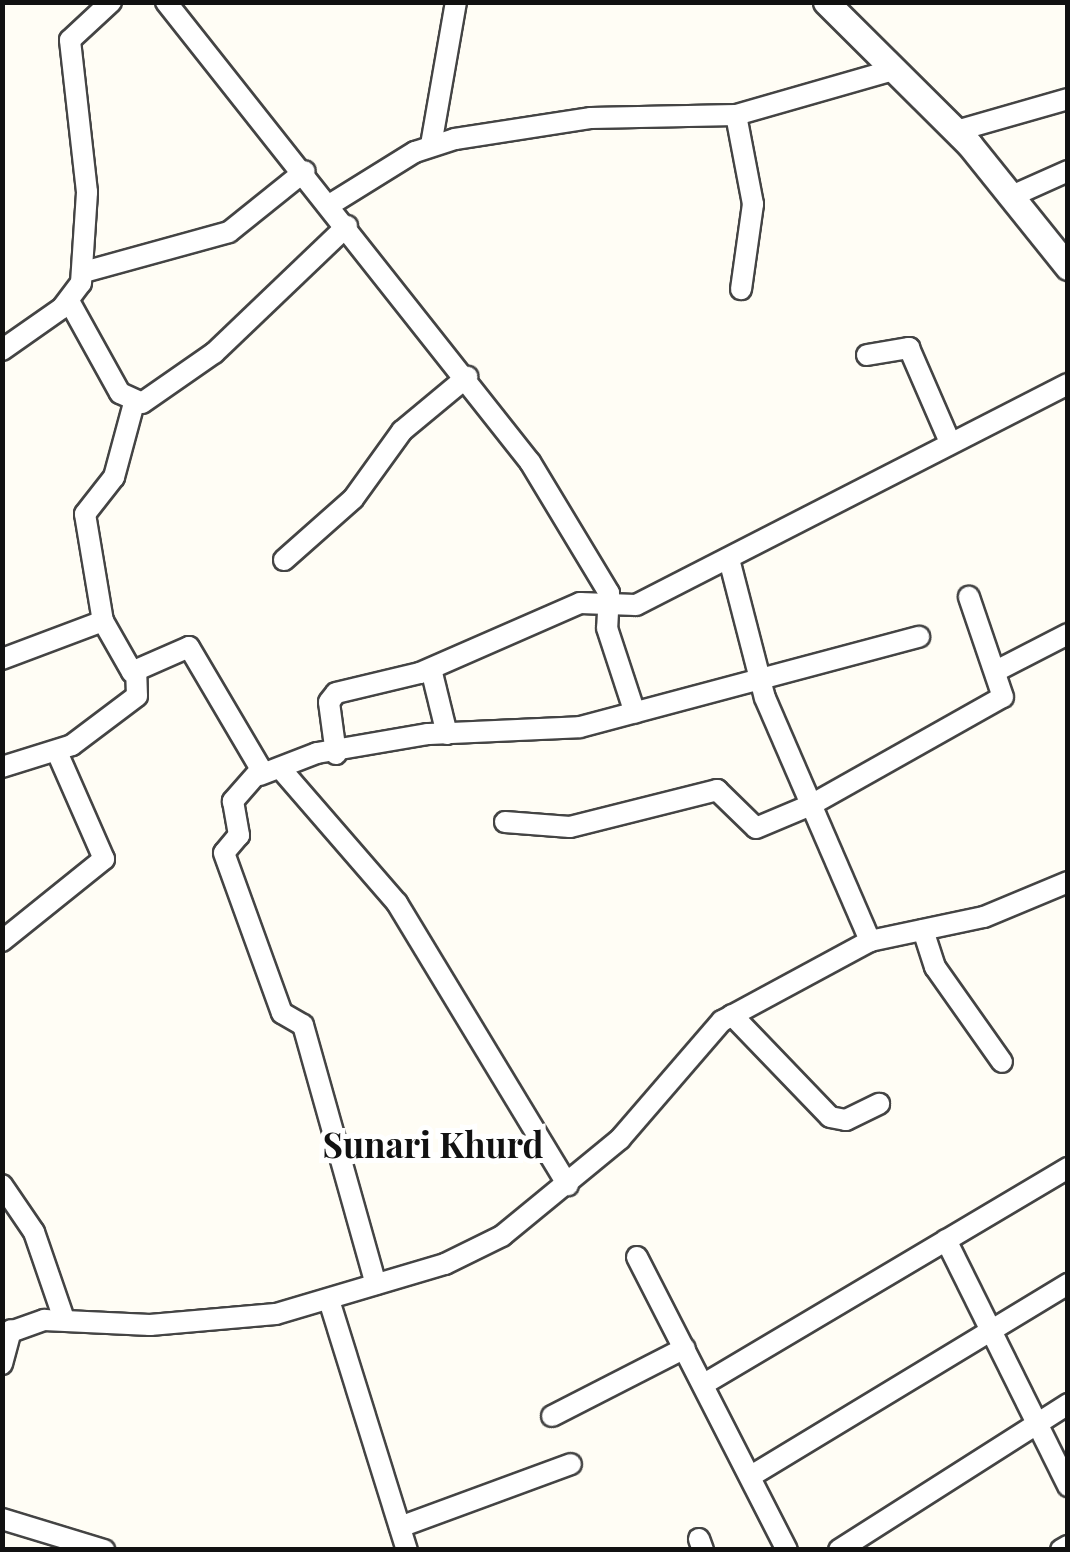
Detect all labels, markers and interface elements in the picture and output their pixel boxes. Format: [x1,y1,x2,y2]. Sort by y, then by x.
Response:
district label: Sunari Khurd [322,1123,544,1165]

